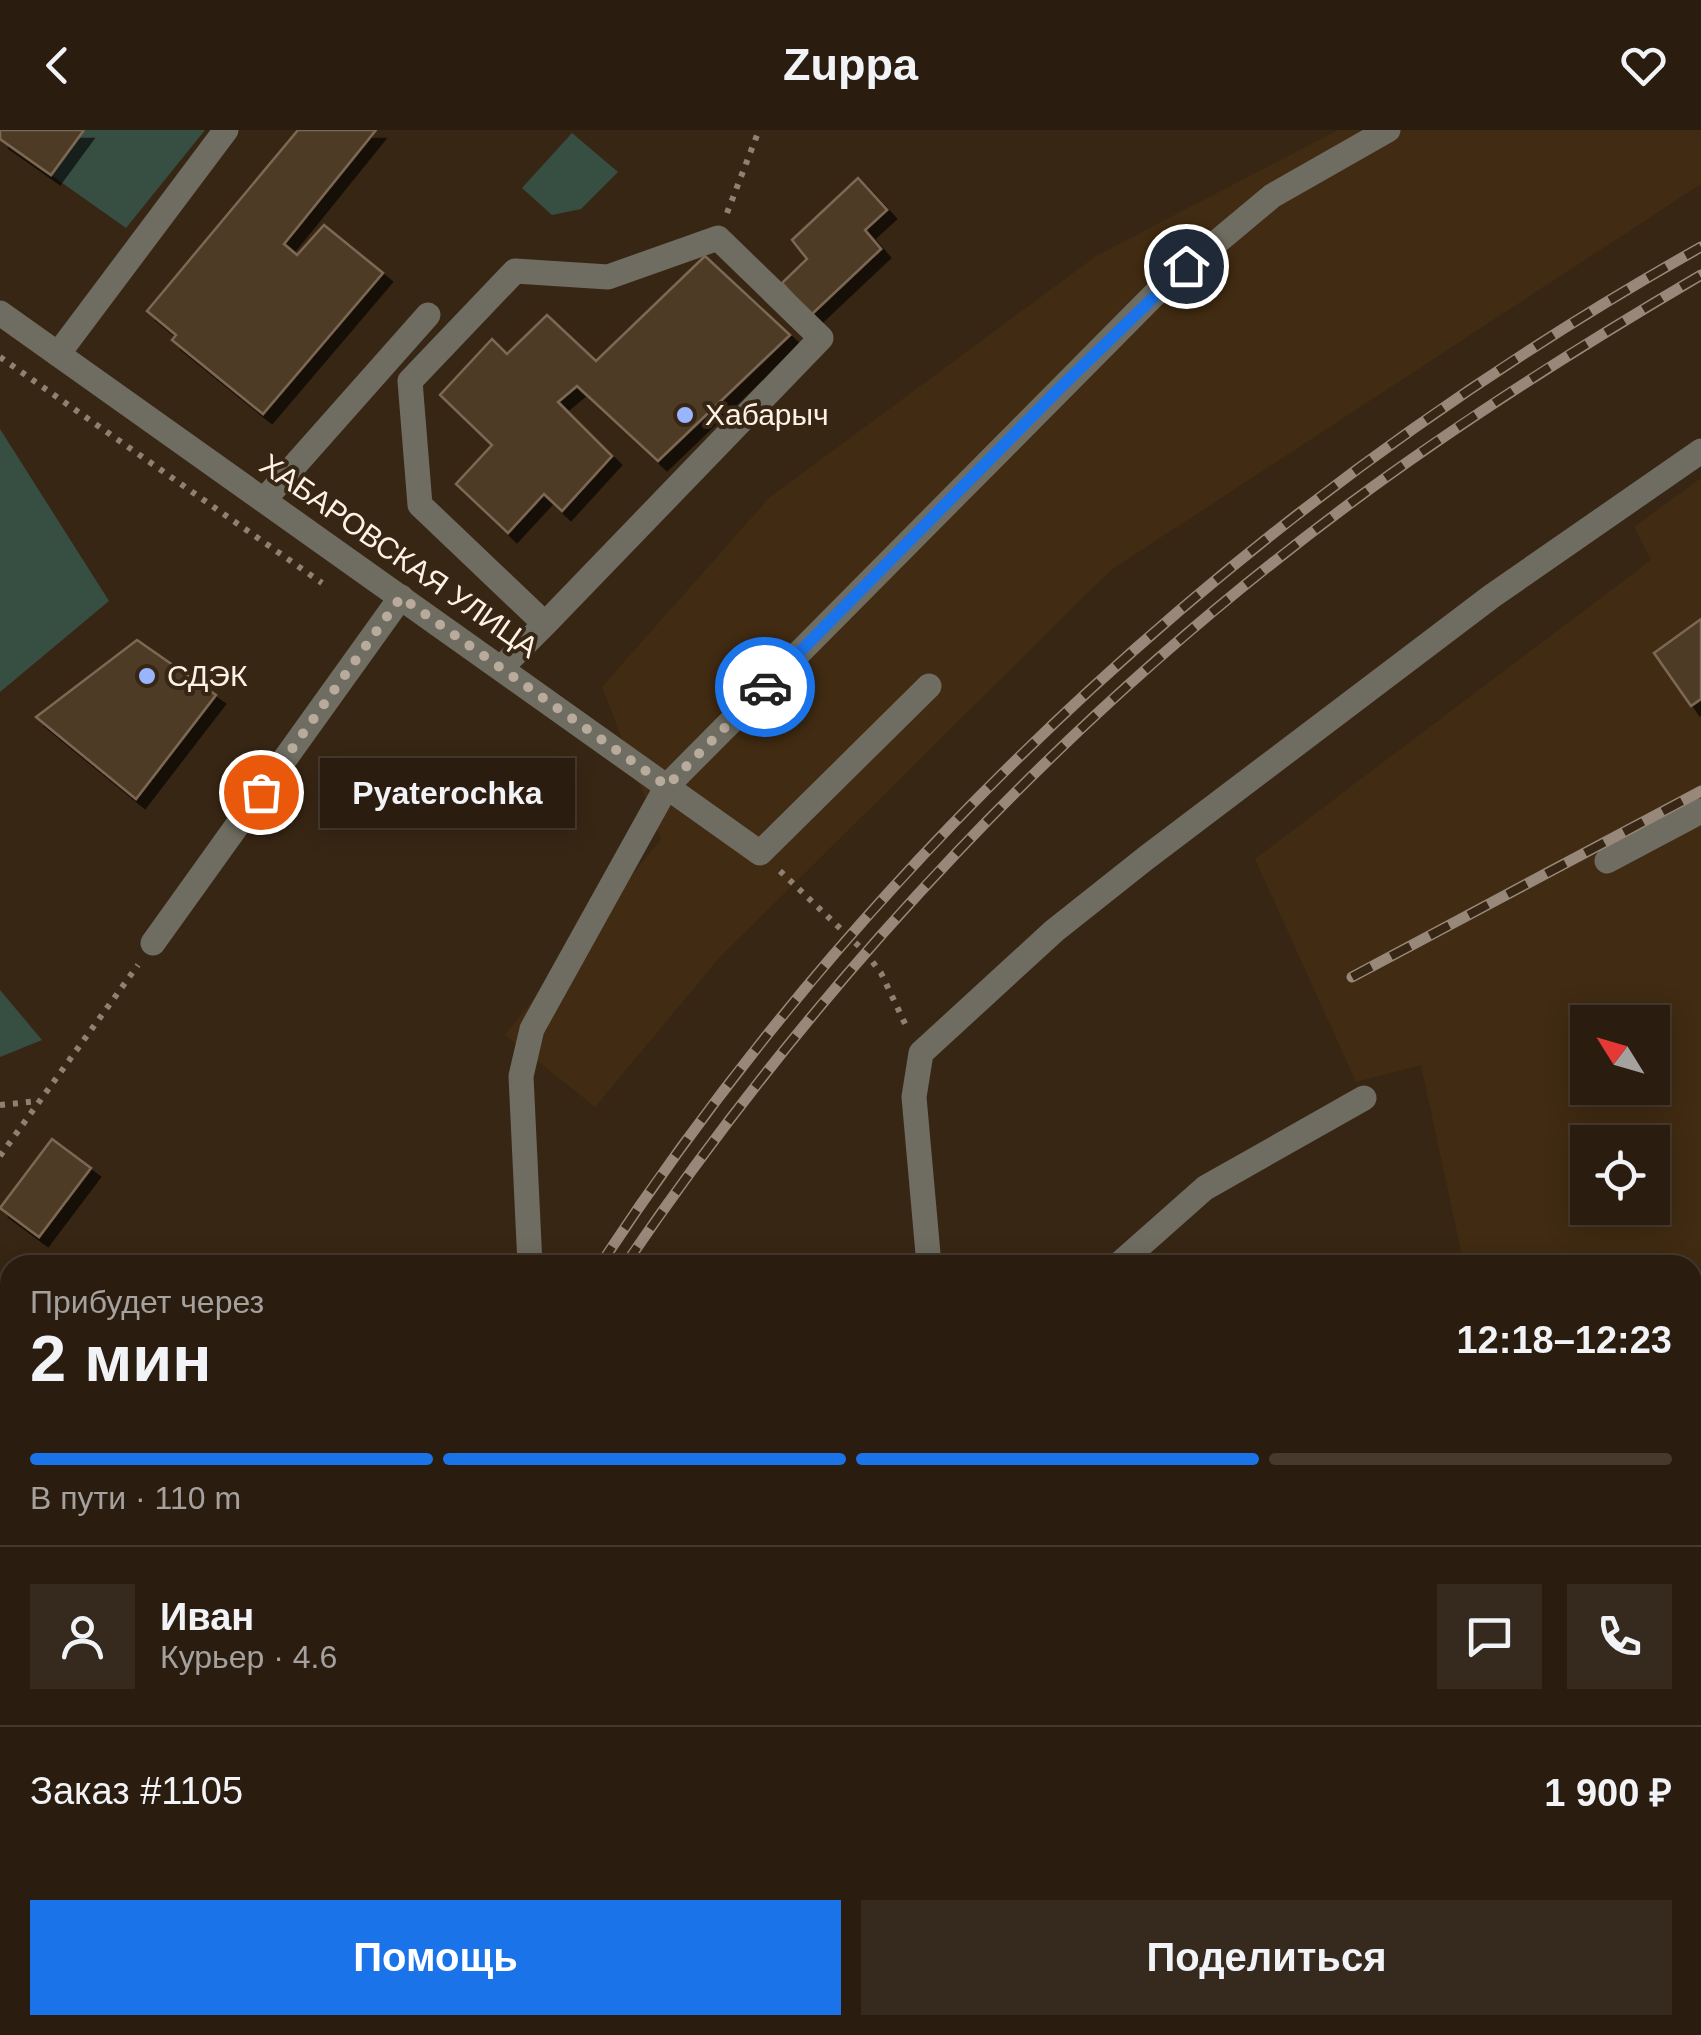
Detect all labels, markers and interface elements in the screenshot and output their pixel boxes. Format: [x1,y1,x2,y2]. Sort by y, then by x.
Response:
icon: back [30,38,85,93]
icon: heart [1616,38,1671,93]
text: Zuppa [783,39,918,90]
pin [1144,224,1229,309]
icon: home [1159,239,1214,294]
place label: Хабарыч [705,398,829,431]
marker: Хабарыч [674,404,696,426]
street label: ХАБАРОВСКАЯ УЛИЦА [254,447,544,664]
courier [715,637,815,737]
place label: СДЭК [167,659,248,692]
icon: car [738,660,793,715]
marker: СДЭК [136,665,158,687]
pin [219,750,304,835]
callout: Pyaterochka [321,757,576,827]
icon: bag [234,765,289,820]
text: Pyaterochka [352,775,543,811]
north arrow [1570,1005,1670,1105]
map controls [1570,1005,1670,1225]
button: locate [1570,1125,1670,1225]
text: Прибудет через [30,1284,264,1320]
text: 12:18–12:23 [1456,1319,1672,1361]
text: 2 мин [30,1322,212,1395]
text: В пути · 110 m [30,1480,241,1516]
button: person [30,1584,135,1689]
button: chat [1437,1584,1542,1689]
button: phone [1567,1584,1672,1689]
text: Иван [160,1596,254,1638]
text: Курьер · 4.6 [160,1639,337,1675]
text: Заказ #1105 [30,1770,243,1812]
text: 1 900 ₽ [1544,1772,1672,1814]
button: Помощь [30,1900,841,2015]
button: Поделиться [861,1900,1672,2015]

